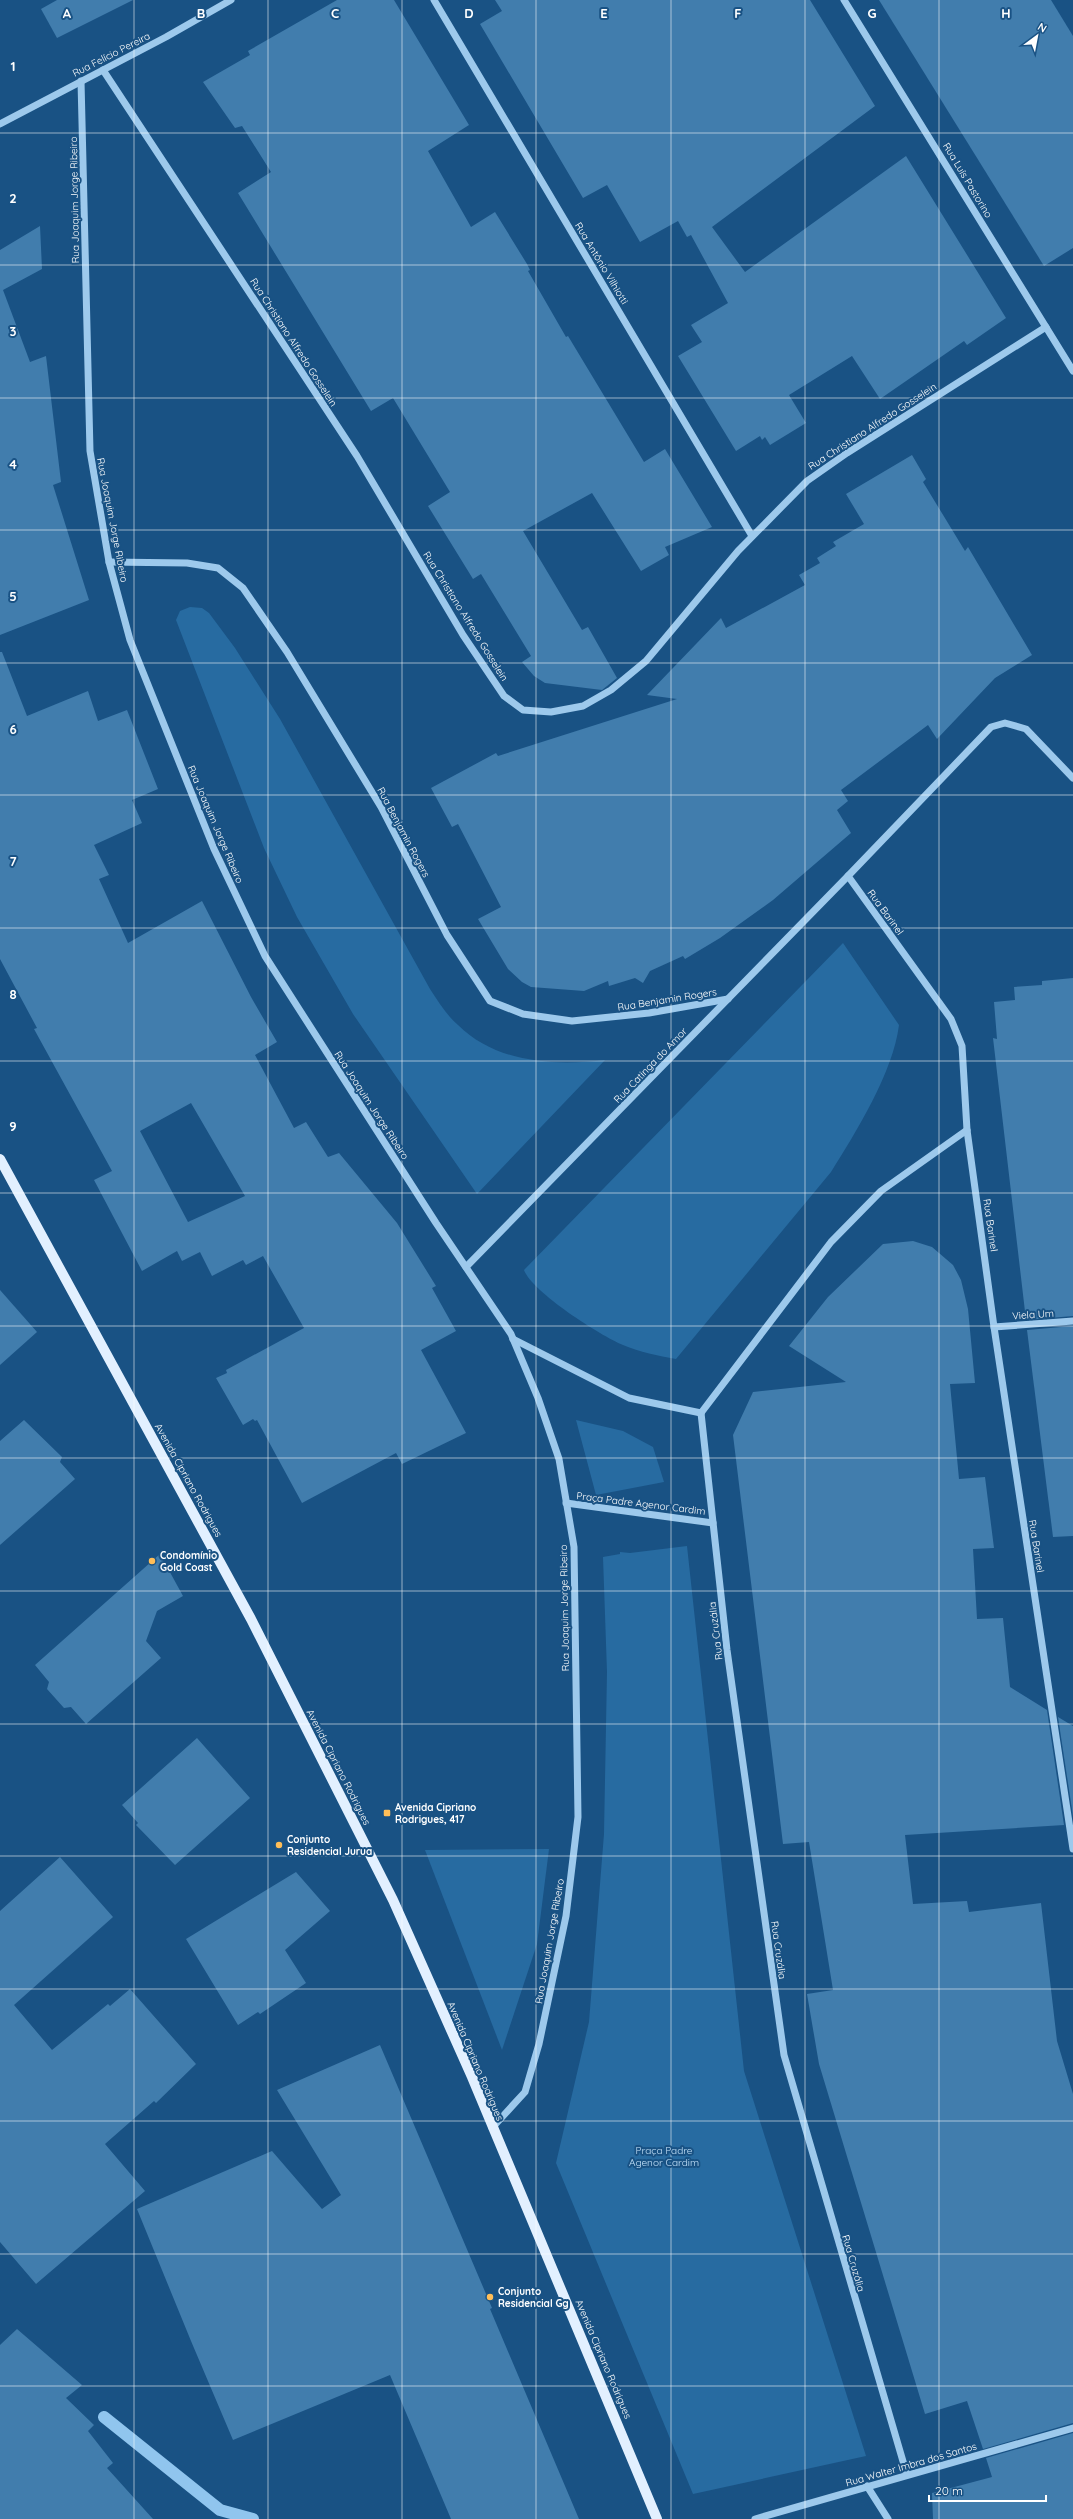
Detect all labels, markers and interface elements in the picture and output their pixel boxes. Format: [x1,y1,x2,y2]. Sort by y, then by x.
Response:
text: A [63,5,72,21]
text: B [197,5,205,21]
text: C [331,5,339,21]
text: D [464,5,474,21]
text: E [600,5,608,21]
text: F [734,5,742,21]
text: G [867,5,877,21]
text: H [1001,5,1011,21]
north arrow [1017,16,1057,56]
text: N [1035,19,1049,36]
street label: Rua Felício Pereira [70,29,152,80]
text: 1 [10,58,16,74]
street label: Rua Joaquim Jorge Ribeiro [67,136,82,264]
street label: Rua Luís Pastorino [940,140,995,220]
text: 2 [9,190,17,206]
street label: Rua Antônio Vilhiotti [572,220,631,307]
street label: Rua Christiano Alfredo Gosselein [247,276,340,409]
text: 3 [10,323,17,339]
street label: Rua Christiano Alfredo Gosselein [806,380,939,473]
text: 4 [9,456,17,472]
street label: Rua Joaquim Jorge Ribeiro [94,457,131,584]
street label: Rua Christiano Alfredo Gosselein [420,549,511,683]
text: 5 [9,588,17,604]
text: 6 [9,721,17,737]
street label: Rua Joaquim Jorge Ribeiro [185,763,246,885]
street label: Rua Benjamin Rogers [374,785,433,880]
text: 7 [9,853,17,869]
street label: Rua Barinel [865,887,907,938]
street label: Rua Benjamin Rogers [616,985,718,1014]
text: 8 [9,986,17,1002]
street label: Rua Catinga do Amor [611,1025,690,1106]
street label: Rua Joaquim Jorge Ribeiro [332,1049,412,1162]
text: 9 [9,1118,17,1134]
street label: Rua Barinel [980,1198,1001,1252]
street label: Viela Um [1012,1307,1054,1322]
street label: Avenida Cipriano Rodrigues [152,1421,225,1540]
street label: Praça Padre Agenor Cardim [576,1489,706,1518]
street label: Rua Barinel [1026,1519,1047,1573]
street label: Rua Joaquim Jorge Ribeiro [557,1544,572,1672]
place label: Condomínio Gold Coast [160,1549,217,1574]
marker: Condomínio Gold Coast [147,1556,157,1566]
street label: Rua Cruzália [705,1601,726,1661]
street label: Avenida Cipriano Rodrigues [304,1707,374,1828]
place label: Avenida Cipriano Rodrigues, 417 [395,1801,476,1826]
marker: Avenida Cipriano Rodrigues, 417 [382,1808,392,1818]
place label: Conjunto Residencial Jurua [287,1833,372,1858]
marker: Conjunto Residencial Jurua [274,1840,284,1850]
street label: Rua Joaquim Jorge Ribeiro [532,1877,567,2005]
street label: Rua Cruzália [768,1920,789,1980]
street label: Avenida Cipriano Rodrigues [445,2000,507,2123]
park label: Praça Padre Agenor Cardim [629,2144,699,2169]
street label: Rua Cruzália [839,2233,868,2293]
place label: Conjunto Residencial Gg [498,2285,569,2310]
marker: Conjunto Residencial Gg [485,2292,495,2302]
street label: Avenida Cipriano Rodrigues [573,2298,635,2421]
street label: Rua Walter Imbra dos Santos [844,2439,978,2489]
scale bar [929,2477,1046,2503]
text: 20 m [935,2483,963,2498]

